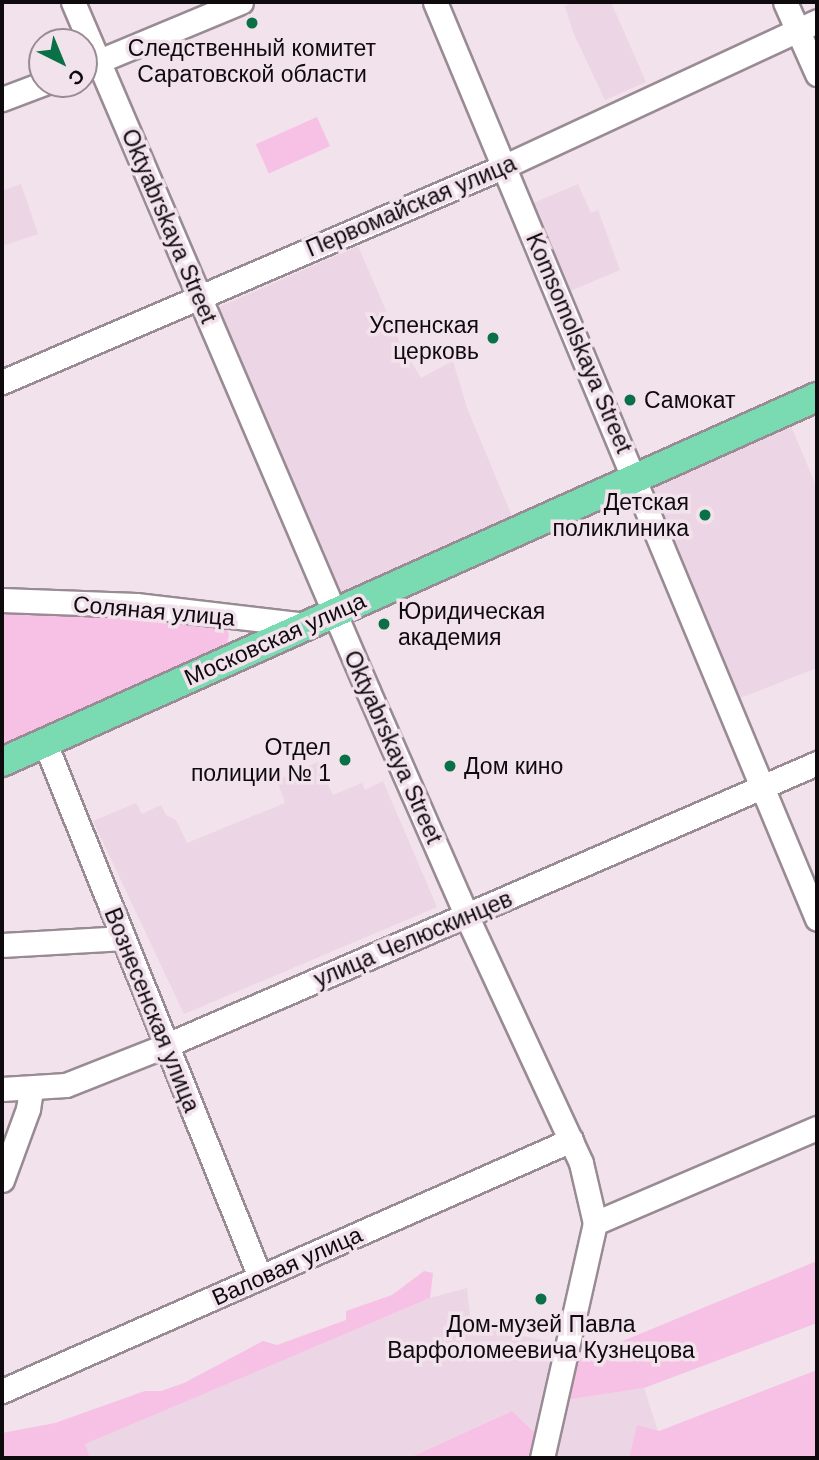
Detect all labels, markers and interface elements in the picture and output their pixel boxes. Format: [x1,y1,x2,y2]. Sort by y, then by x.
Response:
marker: Следственный комитет Саратовской области [244,15,260,31]
north arrow [28,28,98,98]
place label: Следственный комитет Саратовской области [128,34,376,88]
text: С [64,65,88,90]
street label: Oktyabrskaya Street [116,125,222,327]
street label: Первомайская улица [302,149,520,263]
street label: Komsomolskaya Street [520,229,638,457]
place label: Успенская церковь [369,311,479,365]
marker: Успенская церковь [485,330,501,346]
place label: Самокат [644,386,736,414]
marker: Самокат [622,392,638,408]
place label: Детская поликлиника [552,488,689,542]
marker: Детская поликлиника [695,505,715,525]
street label: Московская улица [180,587,370,691]
street label: Соляная улица [72,590,236,632]
place label: Юридическая академия [398,597,545,651]
marker: Юридическая академия [376,616,392,632]
street label: Oktyabrskaya Street [338,646,448,848]
place label: Отдел полиции № 1 [191,733,331,787]
marker: Отдел полиции № 1 [337,752,353,768]
place label: Дом кино [464,752,563,780]
marker: Дом кино [442,758,458,774]
street label: улица Челюскинцев [310,885,516,993]
street label: Вознесенская улица [98,904,206,1116]
street label: Валовая улица [208,1221,366,1311]
marker: Дом-музей Павла Варфоломеевича Кузнецова [533,1291,549,1307]
place label: Дом-музей Павла Варфоломеевича Кузнецова [387,1310,695,1364]

